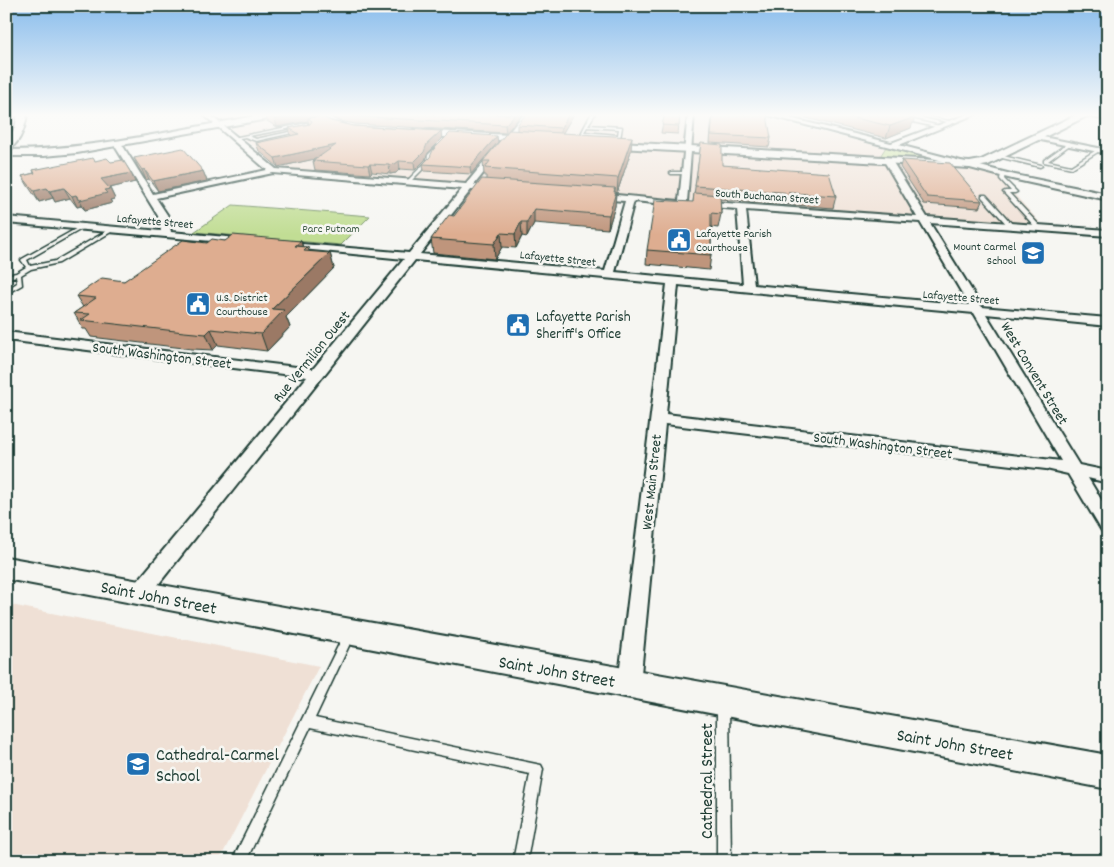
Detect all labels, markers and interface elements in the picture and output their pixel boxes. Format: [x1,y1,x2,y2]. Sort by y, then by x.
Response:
street label: South Buchanan Street [714,185,820,210]
street label: Lafayette Street [116,211,194,234]
park label: Parc Putnam [302,221,360,238]
place label: Lafayette Parish Courthouse [696,226,772,257]
public building icon: Lafayette Parish Courthouse [666,227,692,253]
place label: Mount Carmel School [953,239,1016,270]
school or university icon: Mount Carmel School [1020,240,1046,266]
street label: Lafayette Street [519,247,597,272]
street label: Lafayette Street [922,287,1000,310]
place label: U.S. District Courthouse [216,290,268,321]
public building icon: U.S. District Courthouse [185,291,211,317]
street label: Rue Vermilion Ouest [268,306,357,408]
place label: Lafayette Parish Sheriff's Office [536,307,631,346]
public building icon: Lafayette Parish Sheriff's Office [505,312,531,338]
street label: West Convent Street [994,318,1073,430]
street label: South Washington Street [91,338,233,376]
street label: South Washington Street [812,428,954,466]
street label: West Main Street [637,433,669,531]
street label: Saint John Street [98,576,219,623]
street label: Saint John Street [496,651,617,696]
street label: Cathedral Street [696,723,721,839]
street label: Saint John Street [894,724,1015,769]
place label: Cathedral-Carmel School [156,744,279,790]
school or university icon: Cathedral-Carmel School [125,751,151,777]

